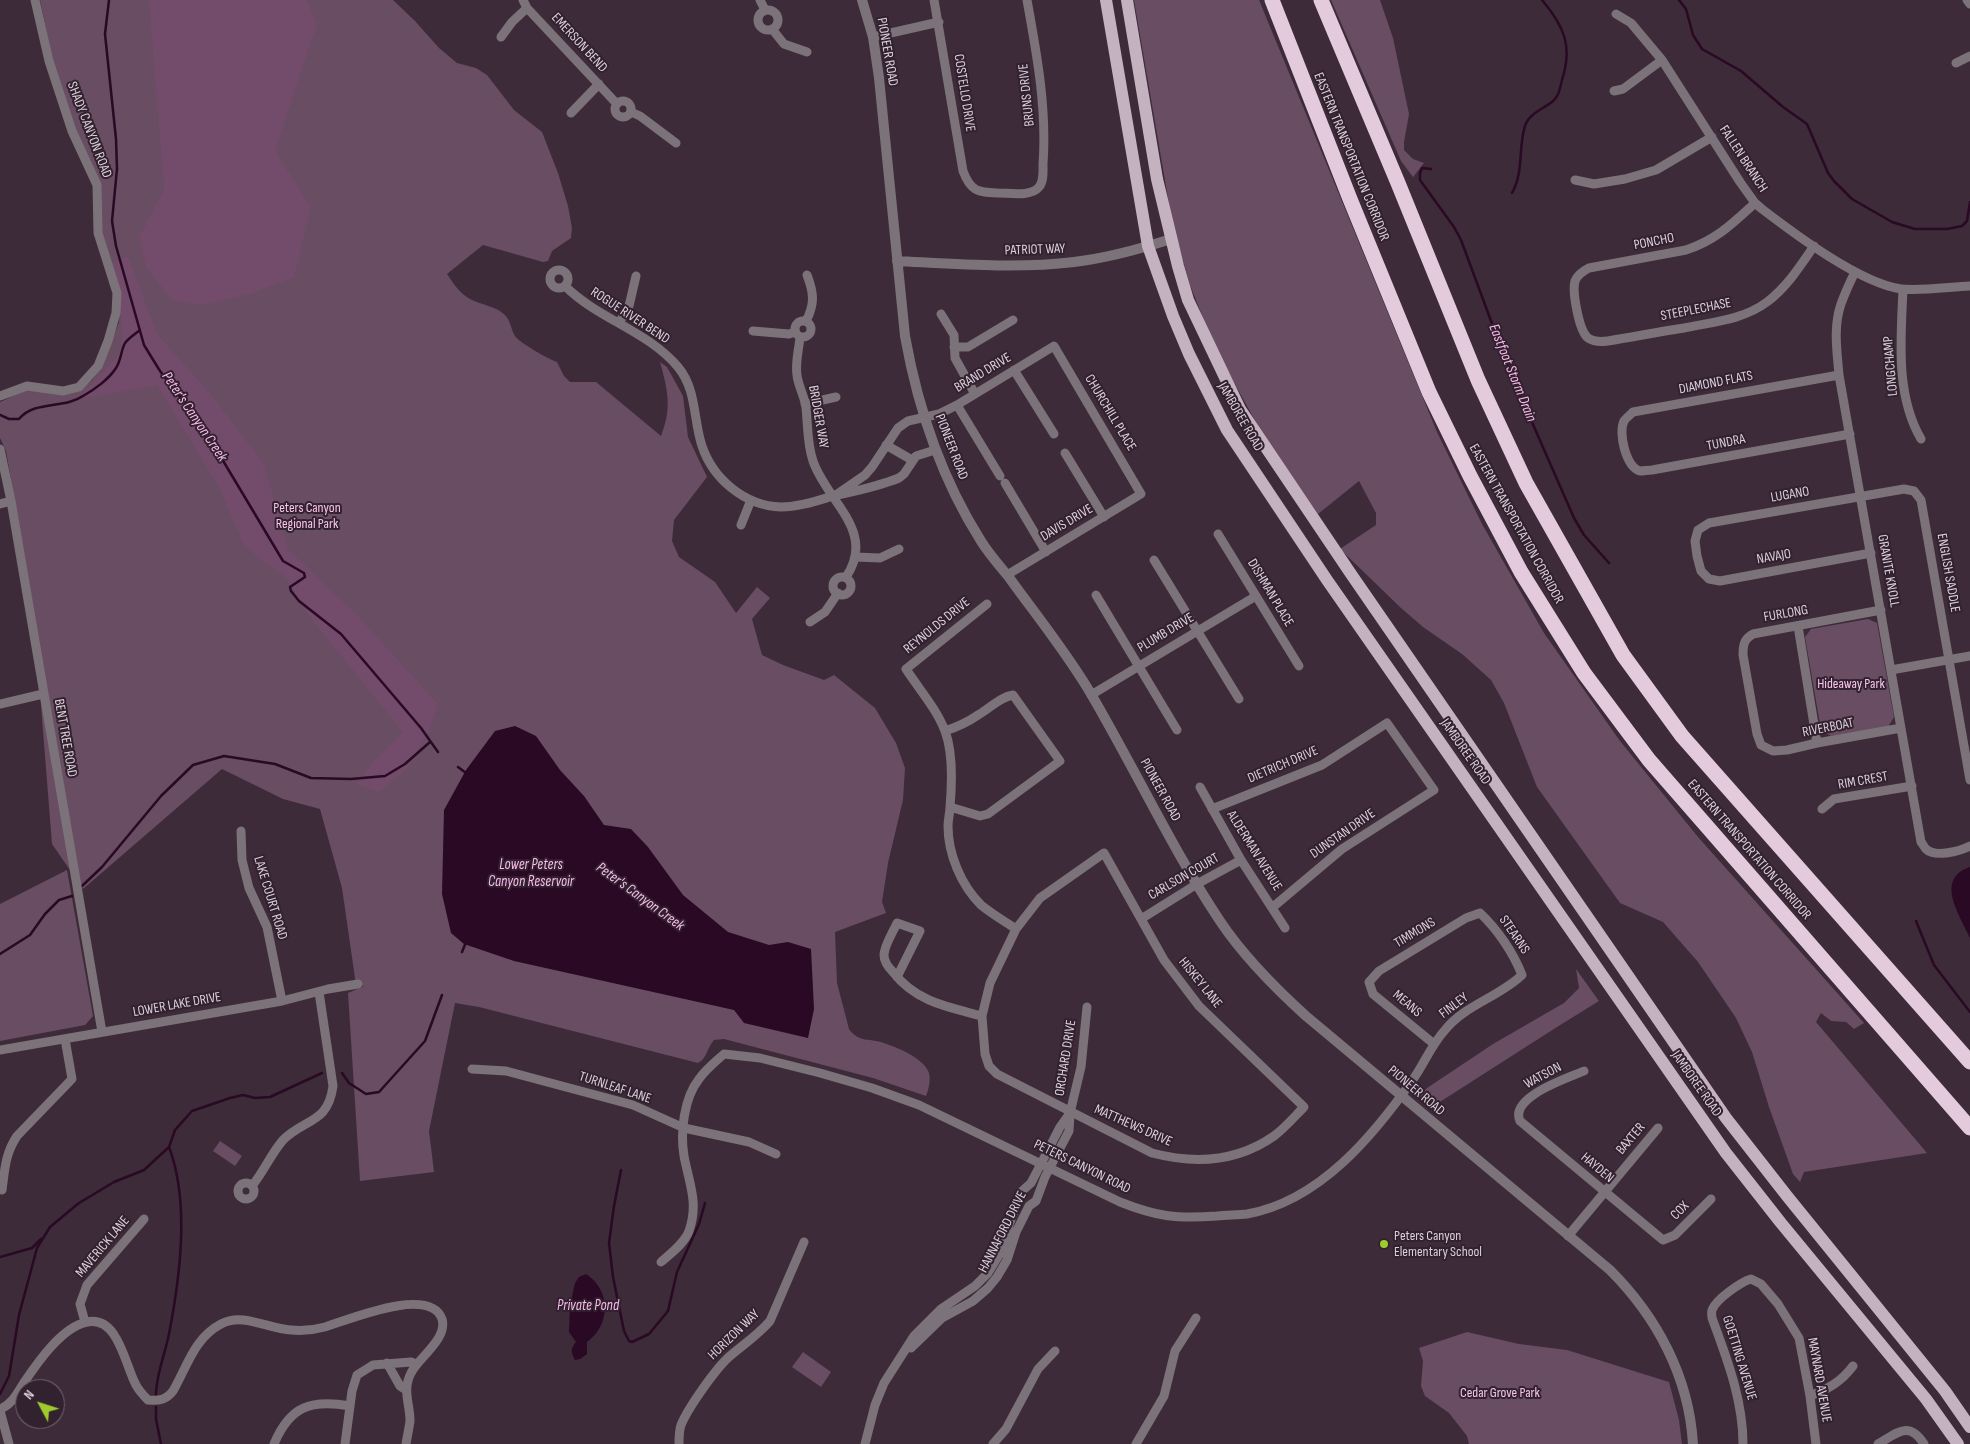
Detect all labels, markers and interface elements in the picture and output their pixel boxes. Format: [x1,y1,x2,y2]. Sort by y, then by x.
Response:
street label: EMERSON BEND [547,10,611,76]
street label: PIONEER ROAD [873,17,901,87]
street label: COSTELLO DRIVE [950,53,978,133]
street label: BRUNS DRIVE [1015,63,1039,127]
street label: EASTERN TRANSPORTATION CORRIDOR [1309,70,1393,244]
street label: SHADY CANYON ROAD [63,80,115,180]
street label: FALLEN BRANCH [1715,122,1771,196]
street label: PONCHO [1632,230,1676,254]
street label: PATRIOT WAY [1004,241,1066,259]
street label: ROGUE RIVER BEND [587,284,673,348]
street label: STEEPLECHASE [1659,295,1733,325]
water label: Eastfoot Storm Drain [1484,321,1540,425]
street label: LONGCHAMP [1880,335,1902,397]
street label: BRAND DRIVE [952,350,1014,396]
street label: DIAMOND FLATS [1678,368,1754,398]
water label: Peter's Canyon Creek [157,369,231,465]
street label: CHURCHILL PLACE [1081,372,1139,454]
street label: JAMBOREE ROAD [1214,380,1266,454]
street label: BRIDGER WAY [804,384,832,450]
street label: PIONEER ROAD [931,412,971,482]
street label: TUNDRA [1705,431,1747,455]
street label: EASTERN TRANSPORTATION CORRIDOR [1465,441,1567,607]
street label: LUGANO [1769,483,1811,507]
park label: Peters Canyon Regional Park [273,500,341,532]
street label: DAVIS DRIVE [1038,501,1096,545]
street label: ENGLISH SADDLE [1933,532,1963,614]
street label: GRANITE KNOLL [1873,533,1903,609]
street label: NAVAJO [1756,546,1792,568]
street label: DISHMAN PLACE [1243,556,1297,630]
street label: REYNOLDS DRIVE [900,594,974,658]
street label: FURLONG [1762,602,1810,626]
street label: PLUMB DRIVE [1135,610,1197,656]
park label: Hideaway Park [1817,676,1885,692]
street label: BENT TREE ROAD [50,698,80,778]
street label: RIVERBOAT [1801,715,1855,741]
street label: JAMBOREE ROAD [1436,716,1494,788]
street label: DIETRICH DRIVE [1245,743,1321,787]
street label: PIONEER ROAD [1136,756,1184,824]
street label: RIM CREST [1837,768,1889,794]
street label: EASTERN TRANSPORTATION CORRIDOR [1684,777,1814,923]
street label: DUNSTAN DRIVE [1307,805,1379,863]
street label: ALDERMAN AVENUE [1223,808,1285,894]
street label: CARLSON COURT [1146,850,1222,904]
street label: LAKE COURT ROAD [249,854,291,942]
water label: Lower Peters Canyon Reservoir [488,856,574,891]
water label: Peter's Canyon Creek [592,859,688,935]
street label: STEARNS [1495,913,1533,957]
street label: TIMMONS [1391,914,1439,952]
street label: HISKEY LANE [1175,954,1225,1012]
street label: MEANS [1389,987,1425,1021]
street label: LOWER LAKE DRIVE [132,989,222,1021]
street label: FINLEY [1436,990,1472,1022]
street label: ORCHARD DRIVE [1052,1019,1080,1097]
street label: JAMBOREE ROAD [1667,1048,1725,1120]
street label: WATSON [1521,1059,1565,1093]
street label: PIONEER ROAD [1384,1062,1448,1120]
street label: TURNLEAF LANE [577,1068,653,1108]
street label: MATTHEWS DRIVE [1091,1101,1175,1151]
street label: BAXTER [1613,1120,1649,1158]
street label: PETERS CANYON ROAD [1031,1136,1133,1198]
street label: HAYDEN [1577,1149,1617,1187]
street label: HANNAFORD DRIVE [975,1188,1031,1276]
street label: COX [1667,1198,1693,1224]
street label: MAVERICK LANE [73,1213,133,1281]
place label: Peters Canyon Elementary School [1394,1228,1482,1260]
marker: Peters Canyon Elementary School [1378,1238,1390,1250]
water label: Private Pond [557,1297,619,1315]
street label: HORIZON WAY [705,1306,763,1364]
street label: GOETTING AVENUE [1718,1314,1760,1402]
street label: MAYNARD AVENUE [1803,1336,1835,1424]
north arrow [15,1379,65,1429]
park label: Cedar Grove Park [1460,1385,1540,1401]
text: N [20,1386,38,1403]

